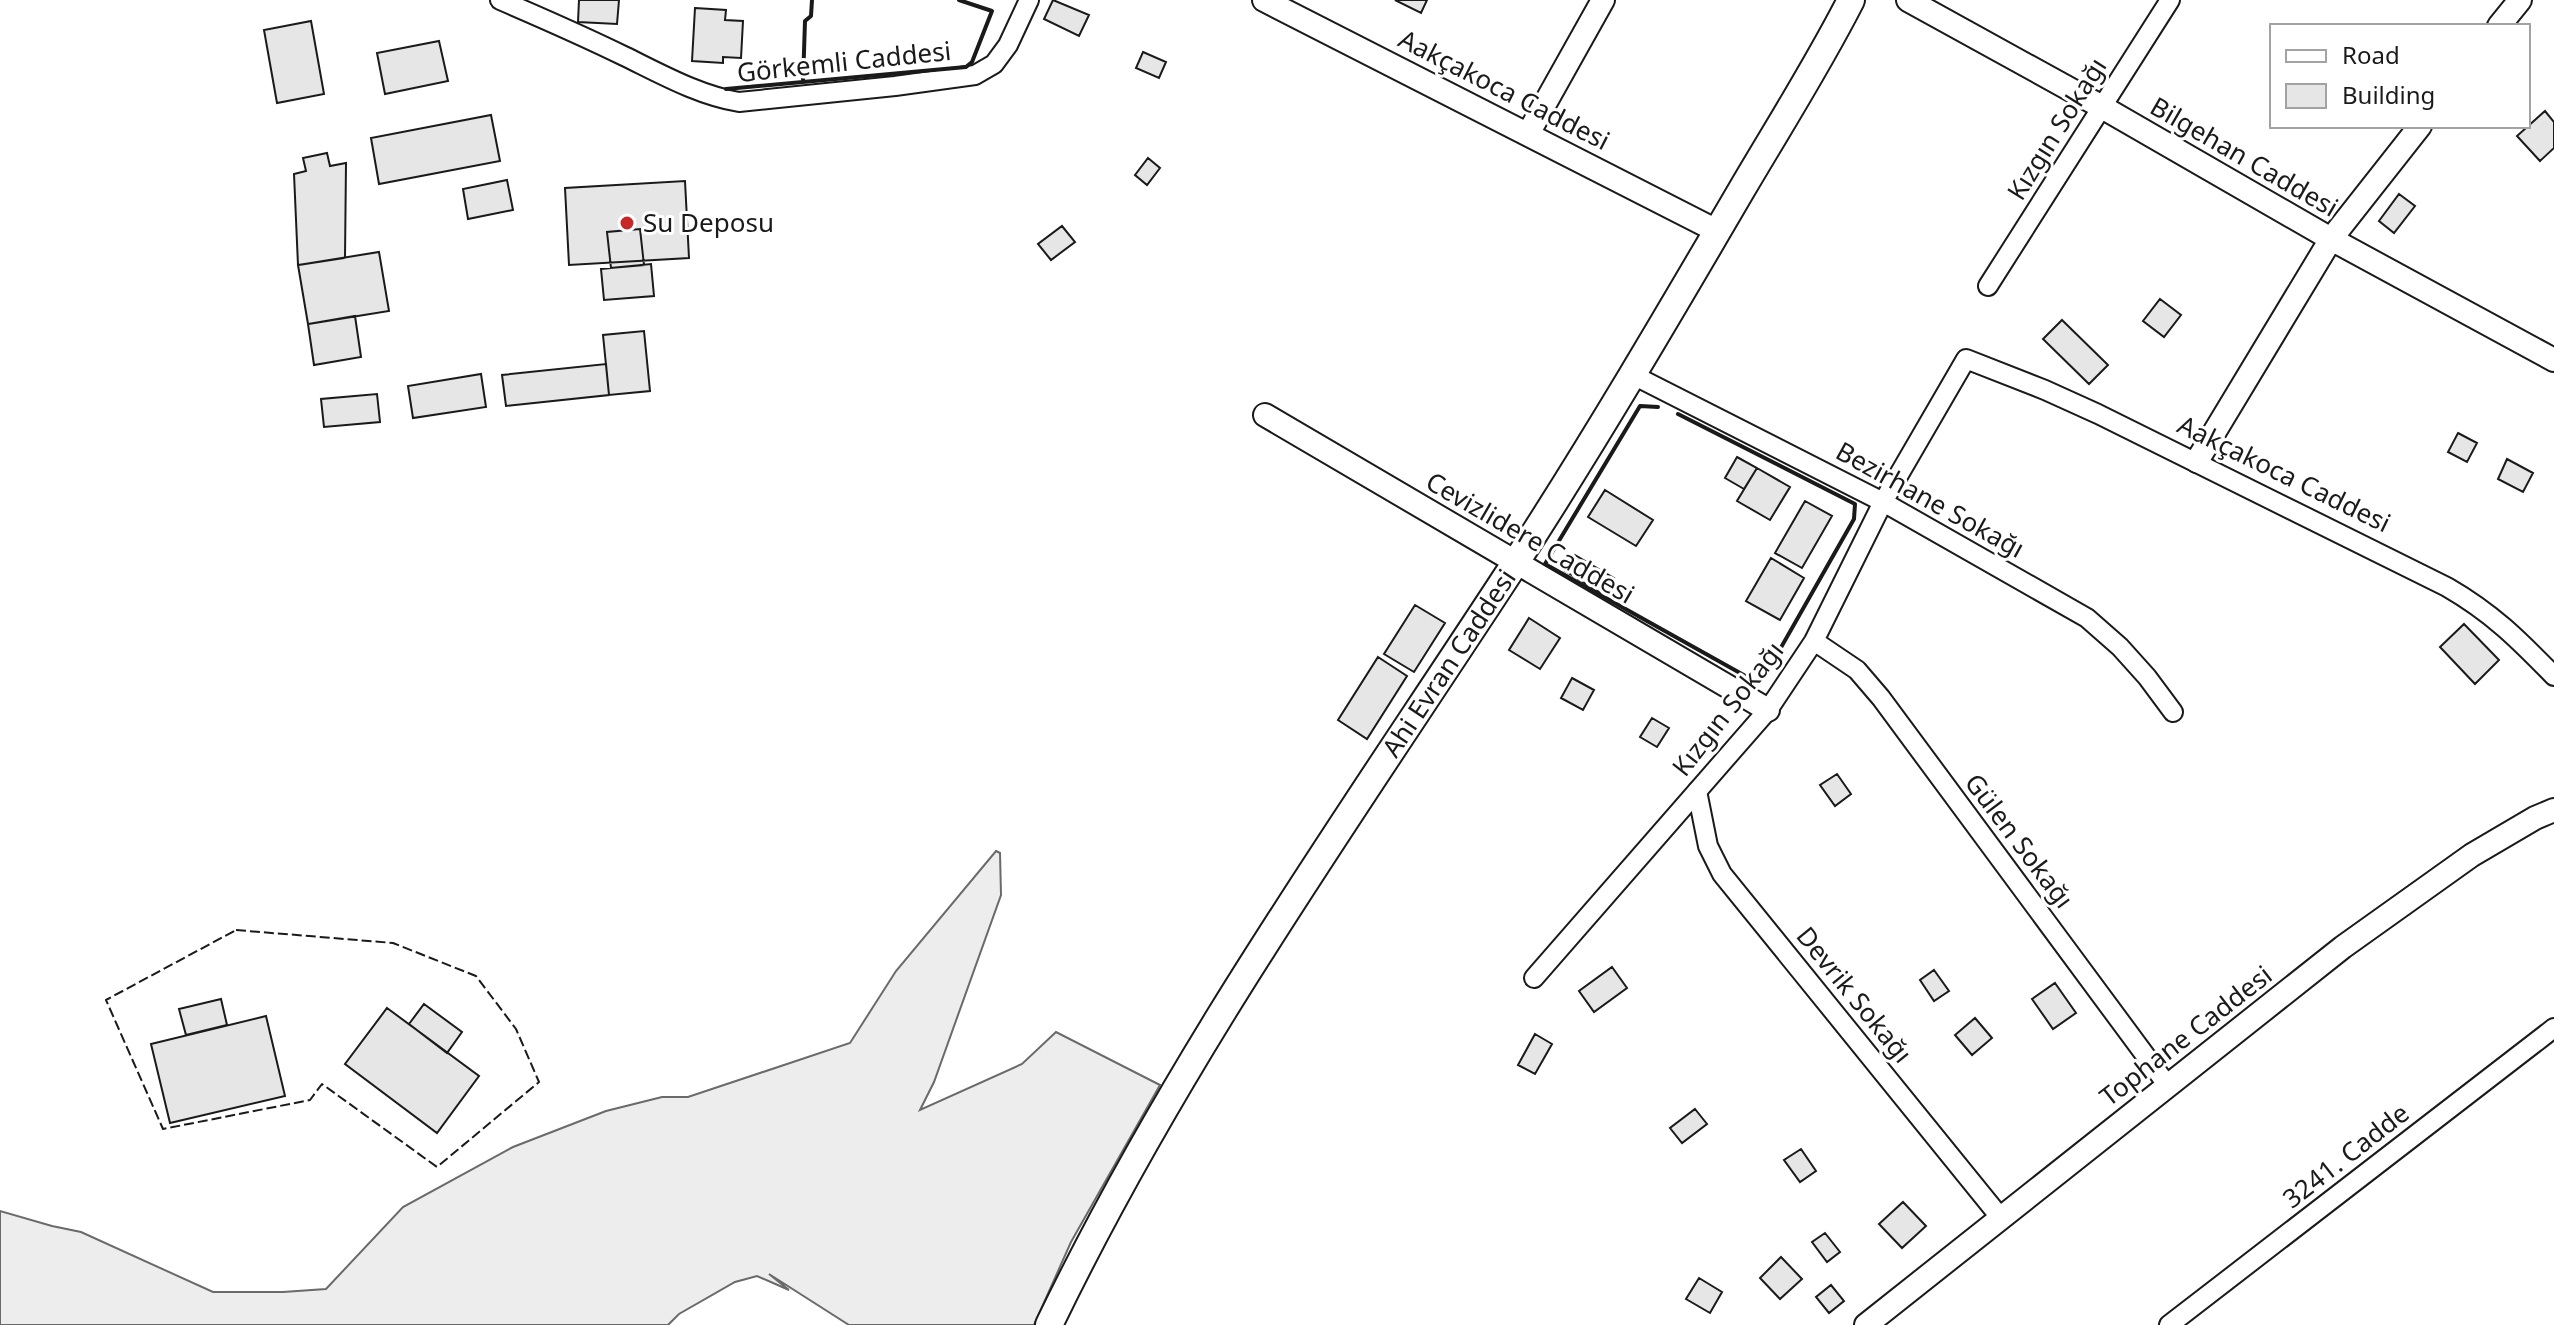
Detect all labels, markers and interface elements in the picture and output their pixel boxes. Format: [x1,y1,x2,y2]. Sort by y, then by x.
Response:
street label: Aakçakoca Caddesi [1393,20,1616,158]
legend [2270,24,2530,128]
street label: Görkemli Caddesi [735,32,953,90]
text: Road [2342,38,2400,71]
street label: Kızgın Sokağı [1998,50,2114,207]
text: Building [2342,78,2435,111]
street label: Bilgehan Caddesi [2144,88,2345,225]
place label: Su Deposu [643,204,774,240]
marker: Su Deposu [618,214,636,232]
street label: Aakçakoca Caddesi [2172,406,2397,540]
street label: Bezirhane Sokağı [1830,432,2031,566]
street label: Cevizlidere Caddesi [1420,463,1641,612]
street label: Ahi Evran Caddesi [1373,562,1524,764]
street label: Kızgın Sokağı [1663,634,1791,783]
street label: Gülen Sokağı [1957,766,2082,915]
street label: Devrik Sokağı [1789,919,1921,1070]
street label: Tophane Caddesi [2092,957,2279,1114]
street label: 3241. Cadde [2275,1095,2416,1216]

